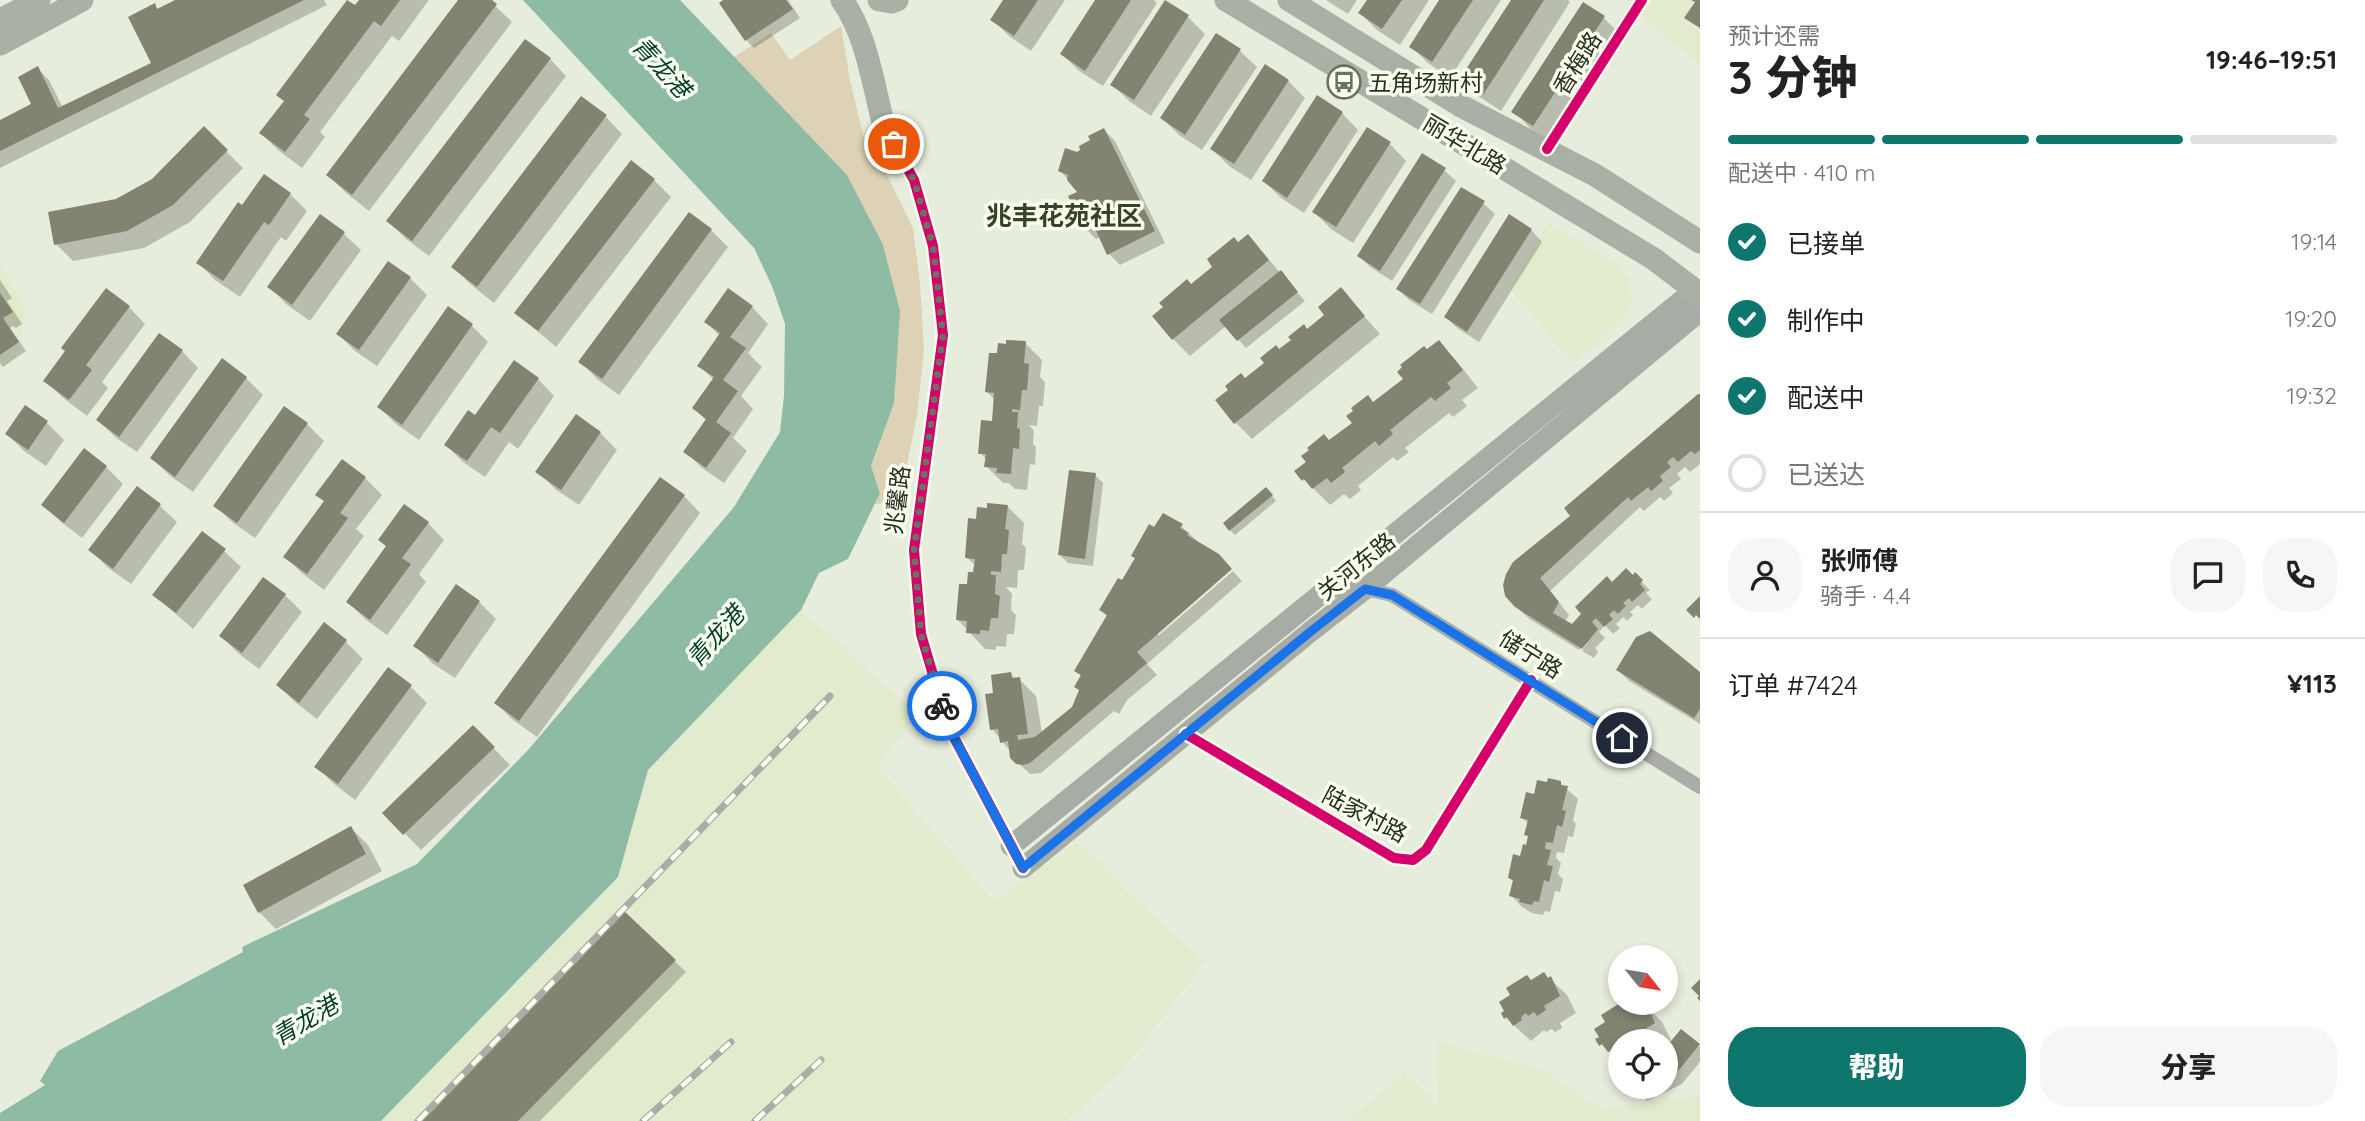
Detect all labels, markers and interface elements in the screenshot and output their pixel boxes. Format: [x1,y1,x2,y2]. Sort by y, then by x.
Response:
text: 预计还需 [1728,21,1820,50]
street label: 香梅路 [1546,26,1608,100]
water label: 青龙港 [626,30,700,106]
text: 19:46–19:51 [2206,43,2337,76]
text: 3 分钟 [1728,48,1858,106]
bus stop icon: 五角场新村 [1325,63,1363,101]
place label: 五角场新村 [1368,68,1483,97]
street label: 丽华北路 [1418,108,1512,180]
pin [864,114,924,174]
icon: bag [875,125,913,163]
text: 配送中 · 410 m [1728,158,1875,187]
district label: 兆丰花苑社区 [986,199,1142,232]
icon: check [1728,223,1766,261]
text: 已接单 [1787,227,1865,260]
text: 19:14 [2291,227,2337,256]
icon: check [1728,300,1766,338]
text: 制作中 [1787,304,1865,337]
text: 19:20 [2285,304,2337,333]
icon: check [1728,377,1766,415]
text: 配送中 [1787,381,1865,414]
text: 19:32 [2287,381,2337,410]
text: 已送达 [1787,458,1865,491]
street label: 兆馨路 [878,464,916,536]
street label: 关河东路 [1311,526,1401,606]
button: person [1728,538,1802,612]
button: chat [2171,538,2245,612]
button: phone [2263,538,2337,612]
text: 张师傅 [1820,544,1898,577]
text: 骑手 · 4.4 [1820,581,1911,610]
water label: 青龙港 [680,597,752,673]
street label: 储宁路 [1494,623,1568,685]
text: ¥113 [2287,667,2337,700]
text: 订单 #7424 [1728,669,1858,702]
courier [907,671,977,741]
icon: bike [923,687,961,725]
pin [1592,708,1652,768]
icon: home [1603,719,1641,757]
street label: 陆家村路 [1318,780,1412,848]
north arrow [1608,945,1678,1015]
map controls [1608,945,1678,1099]
water label: 青龙港 [266,987,346,1051]
button: 帮助 [1728,1027,2026,1107]
button: 分享 [2040,1027,2337,1107]
button: locate [1608,1029,1678,1099]

